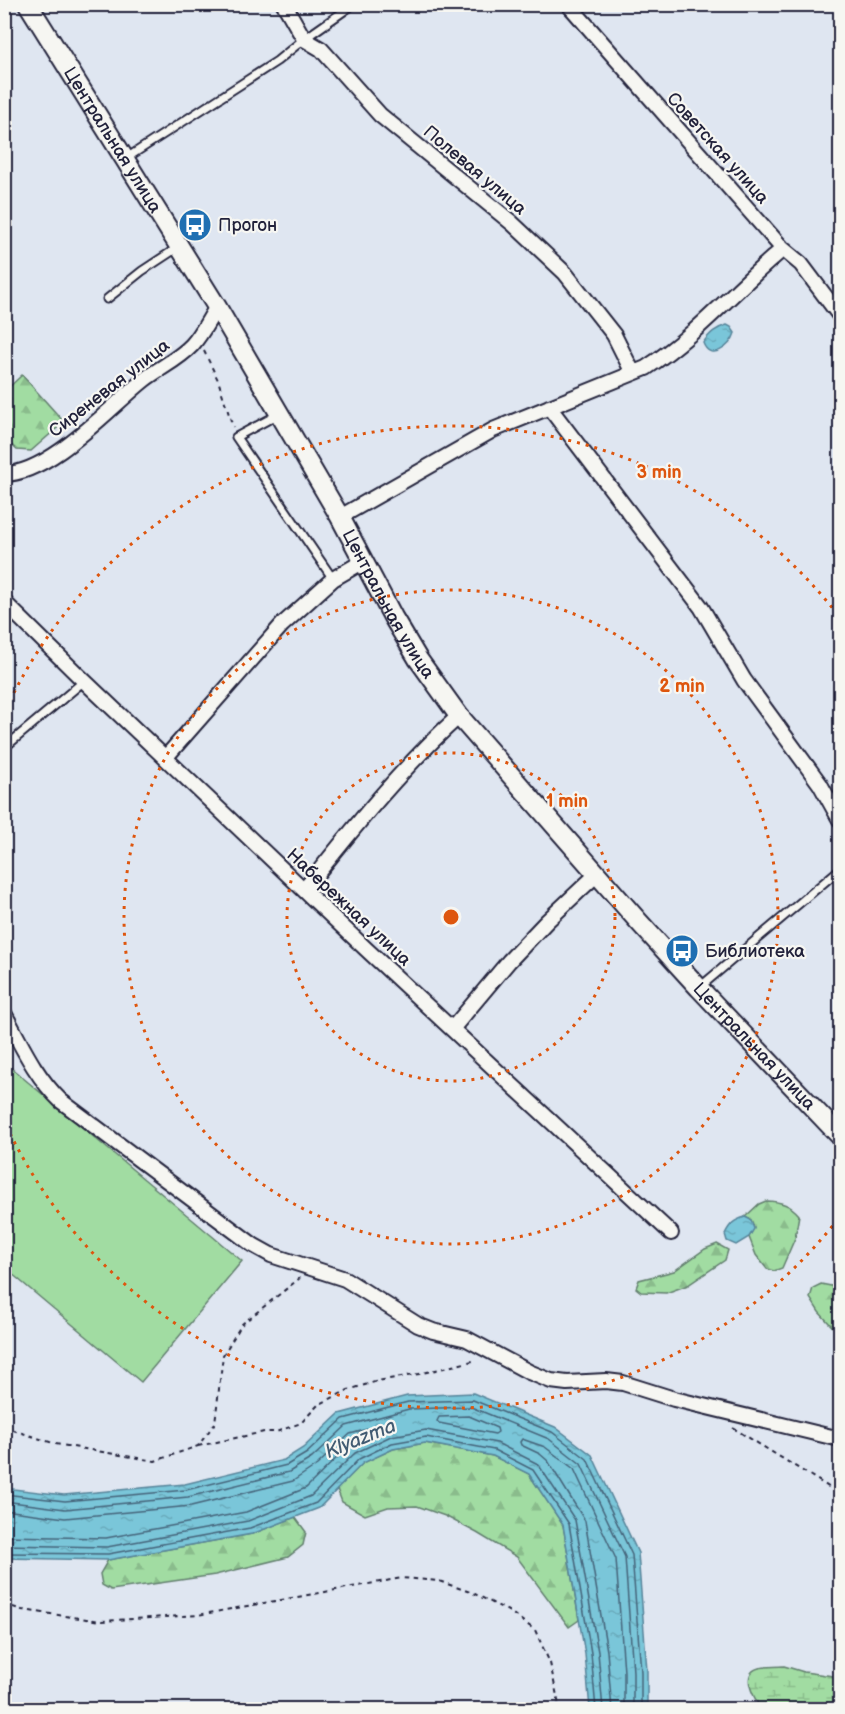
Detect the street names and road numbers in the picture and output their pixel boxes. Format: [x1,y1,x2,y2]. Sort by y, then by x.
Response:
street label: Центральная улица [59,63,166,217]
street label: Советская улица [662,88,773,209]
street label: Полевая улица [419,121,531,220]
street label: Сиреневая улица [45,335,174,442]
street label: Центральная улица [338,526,439,683]
street label: Набережная улица [282,844,415,971]
street label: Центральная улица [689,979,820,1115]

